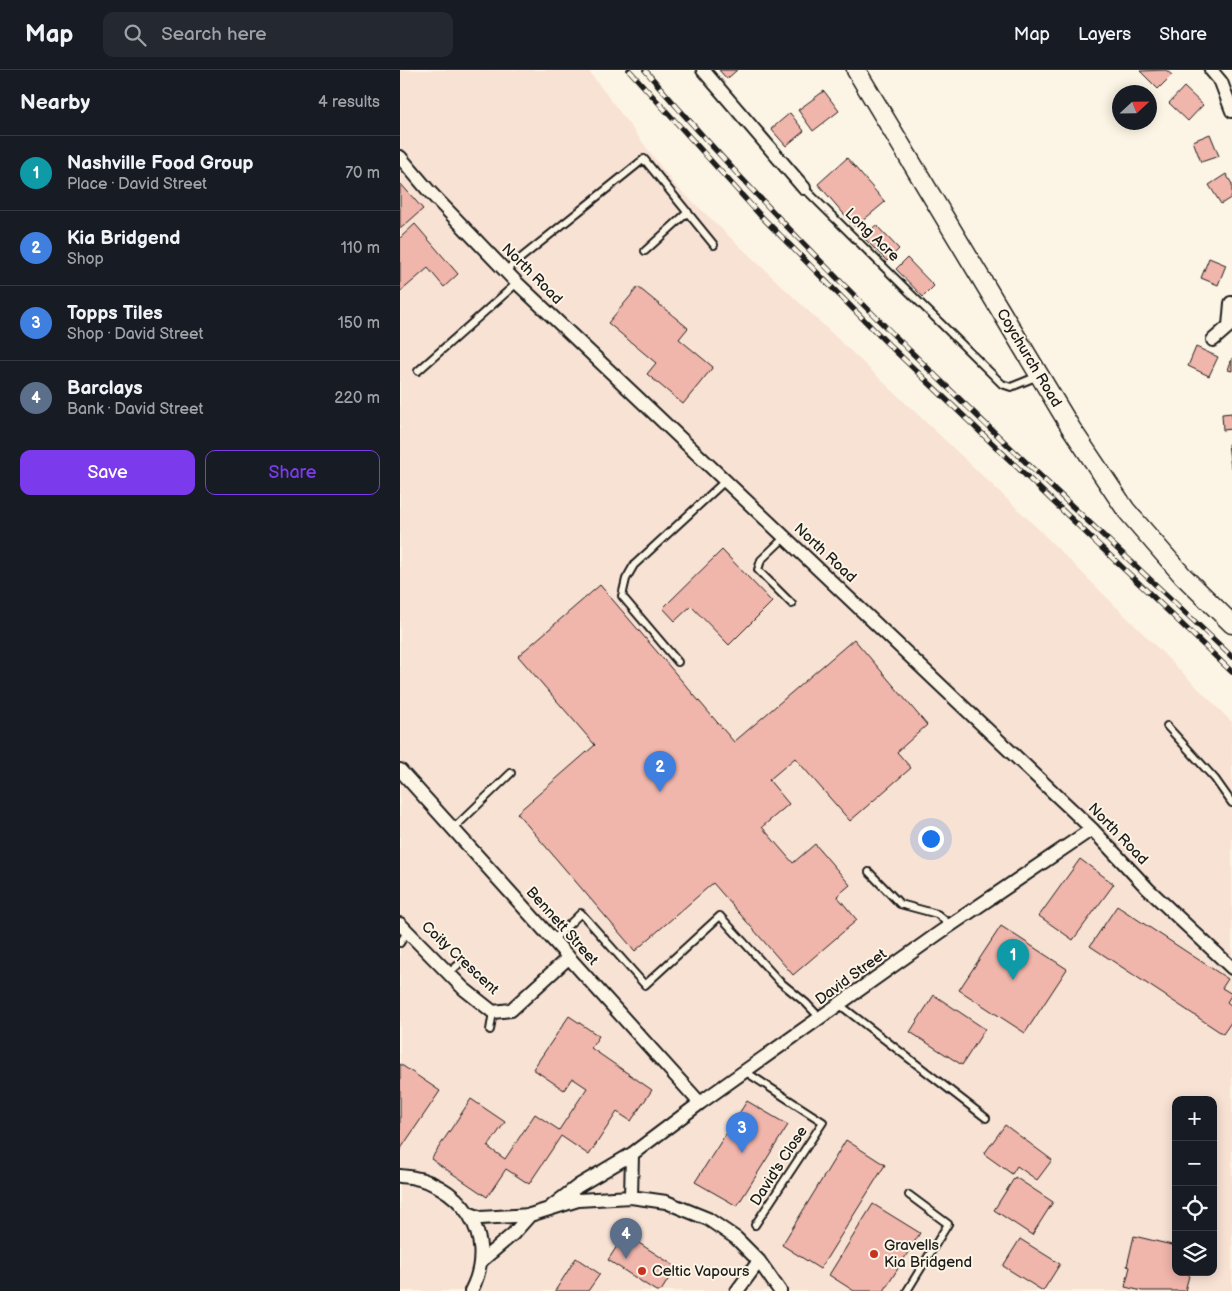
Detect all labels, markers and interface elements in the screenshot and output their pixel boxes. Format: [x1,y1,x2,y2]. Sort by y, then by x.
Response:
search box [103,12,453,57]
text: Map [25,20,73,49]
icon: search [121,21,149,49]
text: Search here [161,23,267,46]
text: Map [1014,24,1050,45]
text: Layers [1078,24,1131,45]
text: Share [1159,24,1207,45]
north arrow [1112,85,1157,130]
text: Nearby [20,90,90,115]
text: 4 results [318,93,380,112]
text: Nashville Food Group [67,152,254,175]
text: 1 [33,164,39,183]
text: 70 m [345,164,380,183]
text: Place · David Street [67,175,207,194]
street label: Long Acre [841,204,903,266]
text: Kia Bridgend [67,227,180,250]
text: 2 [31,239,41,258]
text: 110 m [341,239,380,258]
street label: North Road [497,239,567,309]
text: Shop [67,250,104,269]
text: Topps Tiles [67,302,163,325]
street label: Coychurch Road [992,305,1066,411]
text: 3 [31,314,41,333]
text: 150 m [338,314,380,333]
text: Shop · David Street [67,325,203,344]
text: Barclays [67,377,143,400]
text: 4 [31,389,41,408]
text: 220 m [334,389,380,408]
text: Bank · David Street [67,400,203,419]
button: Save [20,450,195,495]
button: Share [205,450,380,495]
street label: North Road [790,519,860,587]
pin: 2 [644,751,676,792]
street label: North Road [1084,799,1152,869]
your location [918,826,944,852]
street label: Bennett Street [522,883,602,969]
street label: Coity Crescent [417,917,503,999]
pin: 1 [997,939,1029,980]
street label: David Street [812,945,891,1009]
map controls [1172,1096,1217,1276]
button: + [1172,1096,1217,1141]
pin: 3 [726,1112,758,1153]
street label: David's Close [746,1123,812,1209]
button: − [1172,1141,1217,1186]
button: locate [1172,1186,1217,1231]
pin: 4 [610,1218,642,1259]
button: layers [1172,1231,1217,1276]
place label: Gravells Kia Bridgend [884,1236,972,1272]
marker: Gravells Kia Bridgend [868,1248,880,1260]
place label: Celtic Vapours [652,1262,750,1281]
marker: Celtic Vapours [636,1265,648,1277]

